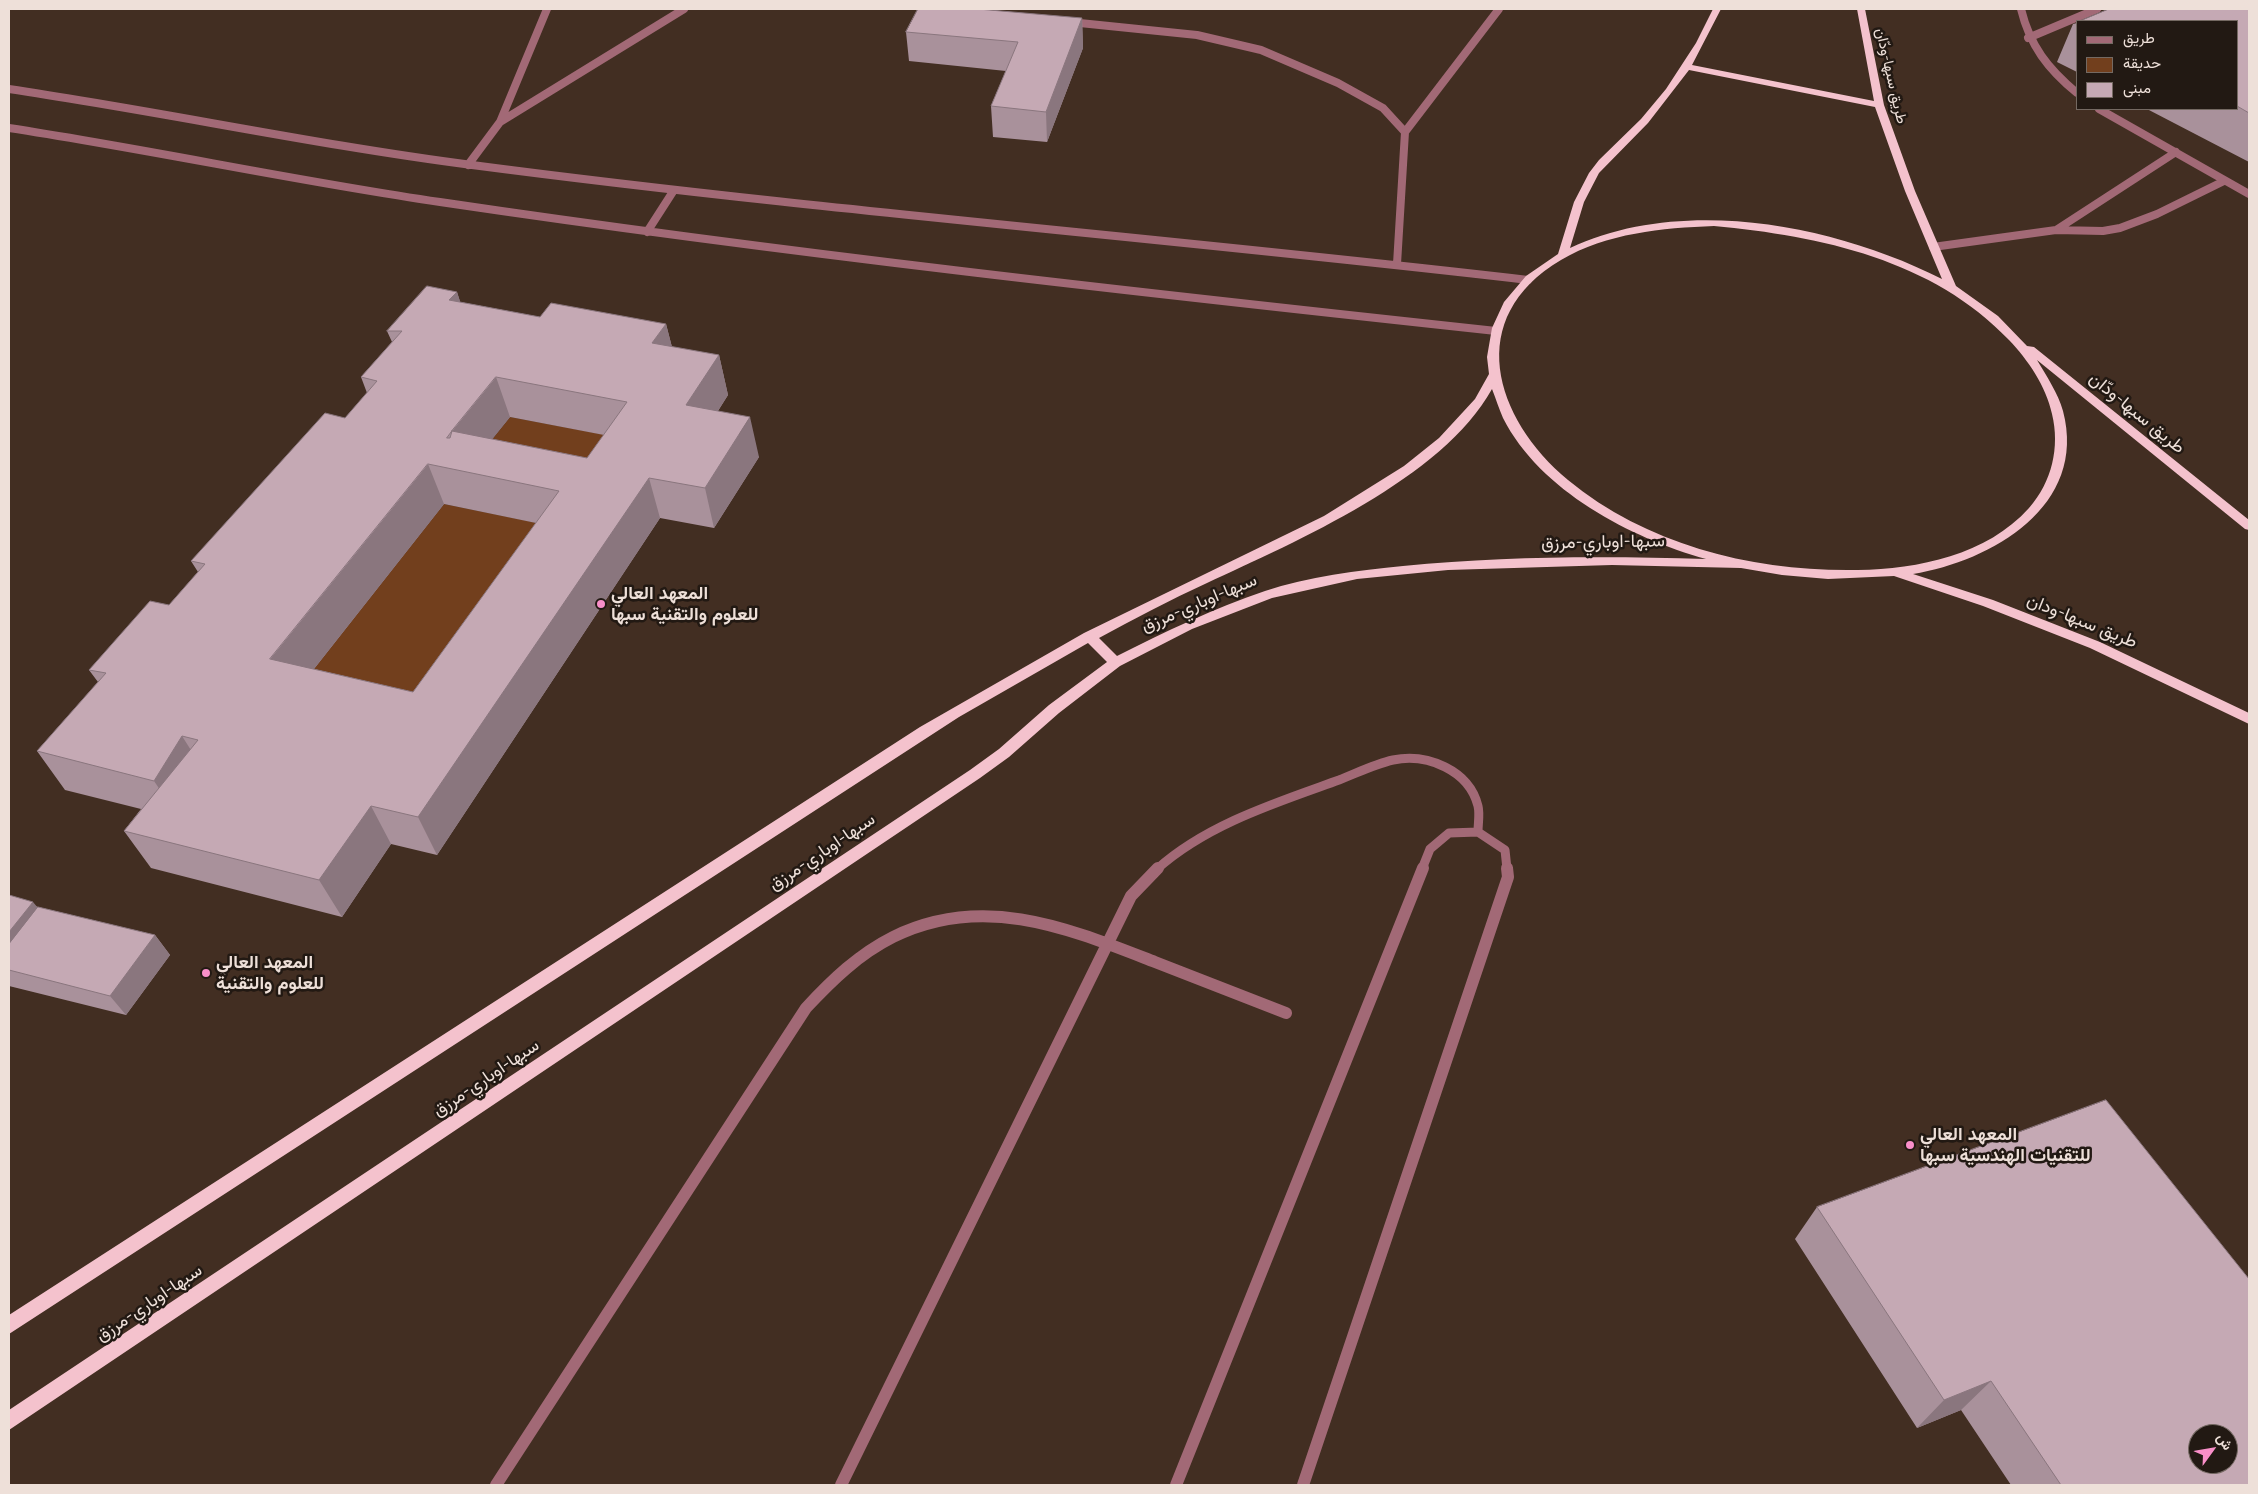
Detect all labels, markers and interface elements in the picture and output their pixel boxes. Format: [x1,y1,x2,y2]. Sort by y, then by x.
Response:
legend [2076,20,2238,110]
street label: طريق سبها-ودّان [1871,26,1911,126]
text: طريق [2123,28,2155,47]
text: حديقة [2123,53,2161,72]
text: مبنى [2123,78,2151,97]
street label: طريق سبها-ودّان [2085,368,2189,458]
street label: سبها-اوباري-مرزق [1541,530,1665,554]
street label: سبها-اوباري-مرزق [1138,569,1260,637]
place label: المعهد العالي للعلوم والتقنية سبها [611,583,758,626]
street label: طريق سبها-ودان [2024,589,2140,653]
marker: المعهد العالي للعلوم والتقنية سبها [595,598,607,610]
street label: سبها-اوباري-مرزق [765,808,879,896]
place label: المعهد العالي للعلوم والتقنية [216,952,324,994]
marker: المعهد العالي للعلوم والتقنية [200,967,212,979]
street label: سبها-اوباري-مرزق [429,1034,543,1122]
place label: المعهد العالي للتقنيات الهندسية سبها [1920,1124,2091,1166]
marker: المعهد العالي للتقنيات الهندسية سبها [1904,1139,1916,1151]
street label: سبها-اوباري-مرزق [92,1259,206,1347]
north arrow [2188,1424,2238,1474]
text: ش [2213,1430,2237,1453]

